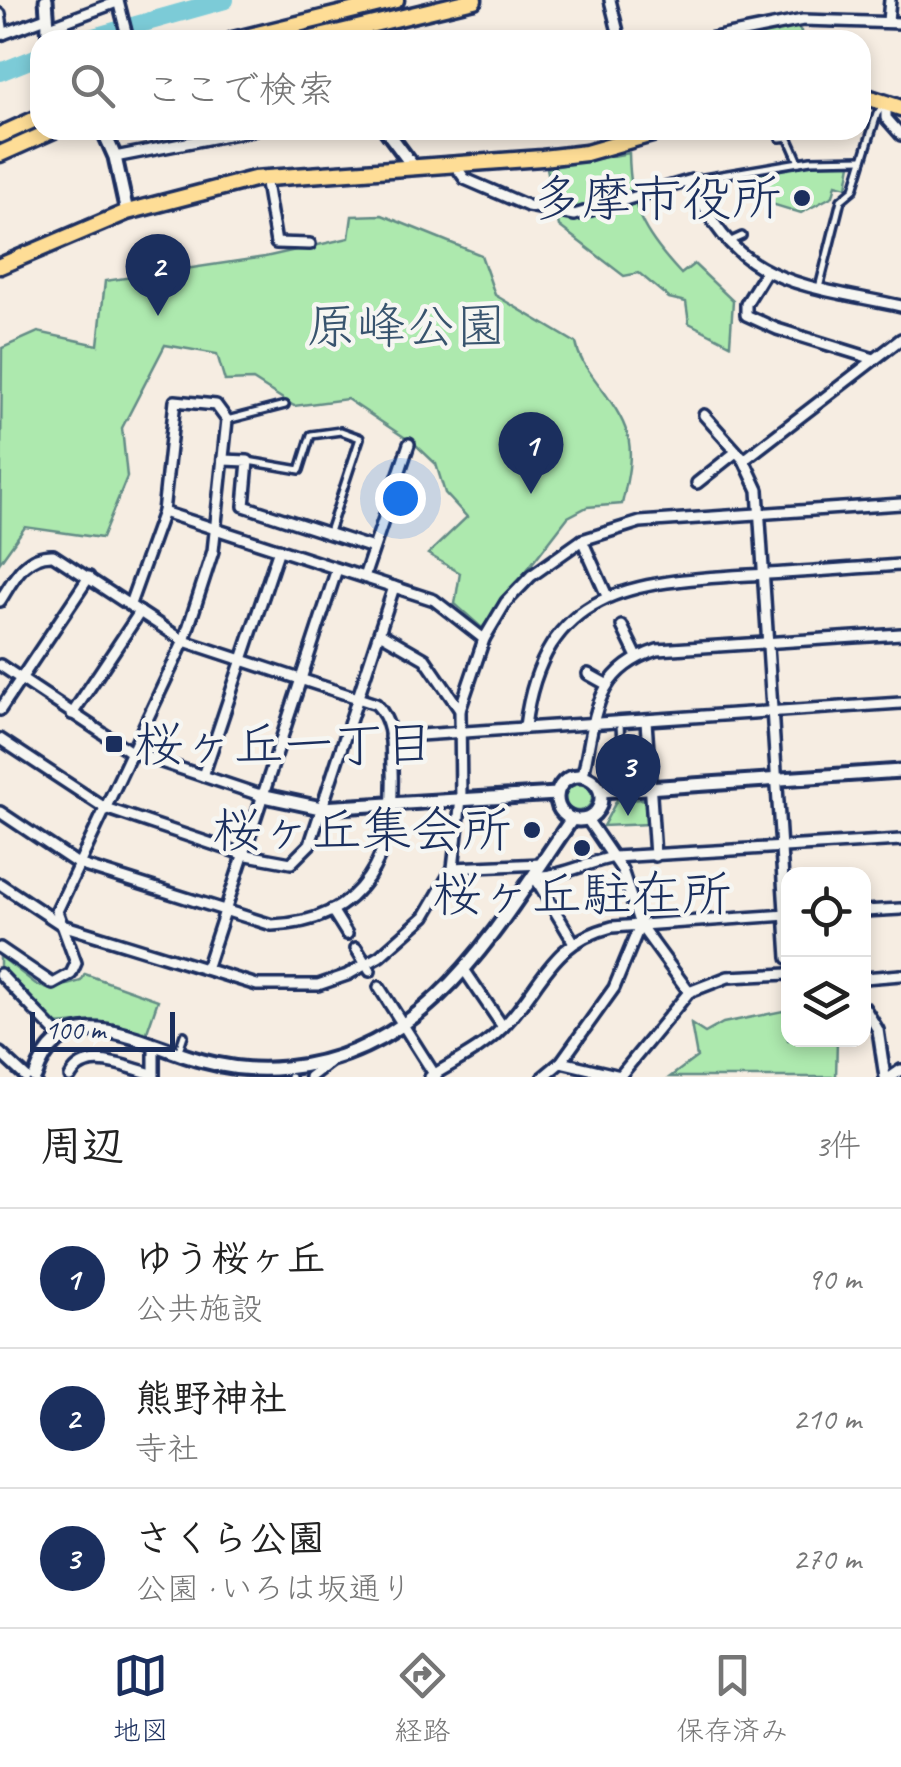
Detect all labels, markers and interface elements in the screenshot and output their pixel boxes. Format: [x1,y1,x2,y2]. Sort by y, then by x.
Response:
search box [30,30,871,140]
icon: search [65,58,120,113]
text: ここで検索 [145,66,335,113]
place label: 多摩市役所 [532,167,782,230]
marker: 多摩市役所 [791,187,813,209]
pin: 2 [126,234,190,316]
park label: 原峰公園 [306,295,506,358]
pin: 1 [498,412,564,494]
your location [375,473,426,524]
place label: 桜ヶ丘一丁目 [134,713,434,776]
marker: 桜ヶ丘一丁目 [103,733,125,755]
pin: 3 [596,734,660,816]
place label: 桜ヶ丘集会所 [212,799,512,862]
marker: 桜ヶ丘集会所 [521,819,543,841]
marker: 桜ヶ丘駐在所 [571,837,593,859]
place label: 桜ヶ丘駐在所 [432,863,732,926]
map controls [781,867,871,1047]
button: locate [781,867,871,957]
button: layers [781,957,871,1047]
scale bar [30,1007,175,1052]
text: 100 m [45,1012,105,1047]
text: 周辺 [40,1120,124,1173]
text: 3件 [815,1125,861,1166]
text: ゆう桜ヶ丘 [135,1235,325,1282]
text: 1 [65,1258,80,1299]
text: 90 m [807,1258,861,1299]
text: 公共施設 [135,1288,263,1329]
text: 熊野神社 [135,1375,287,1422]
text: 2 [65,1398,80,1439]
text: 210 m [792,1398,861,1439]
text: 寺社 [135,1428,199,1469]
text: さくら公園 [135,1515,325,1562]
text: 3 [65,1538,80,1579]
text: 270 m [792,1538,861,1579]
text: 公園 · いろは坂通り [135,1568,412,1609]
tab: 地図 [113,1648,169,1748]
tab: 経路 [394,1648,450,1748]
tab: 保存済み [676,1648,788,1748]

